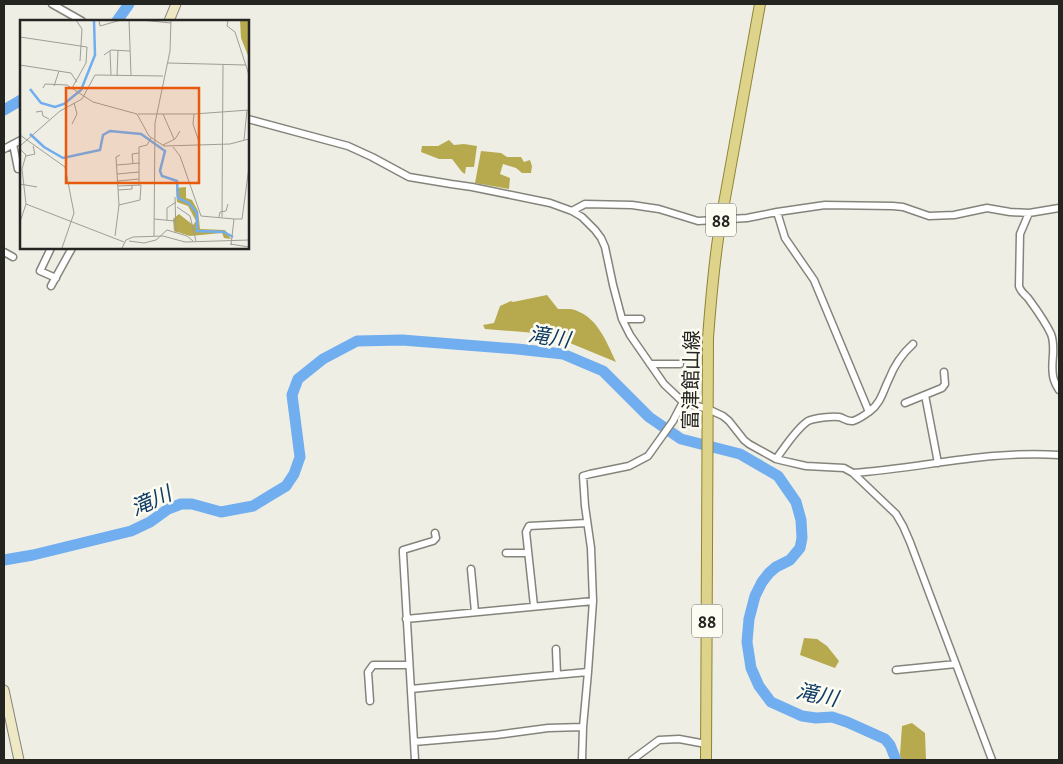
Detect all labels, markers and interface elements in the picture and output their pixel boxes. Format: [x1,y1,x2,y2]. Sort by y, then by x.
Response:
inset map [20,20,249,249]
road number: 88 [706,204,736,236]
water label: 滝川 [527,323,573,351]
street label: 富津館山線 [679,330,703,430]
water label: 滝川 [127,482,176,520]
road number: 88 [692,604,722,638]
water label: 滝川 [794,680,842,711]

